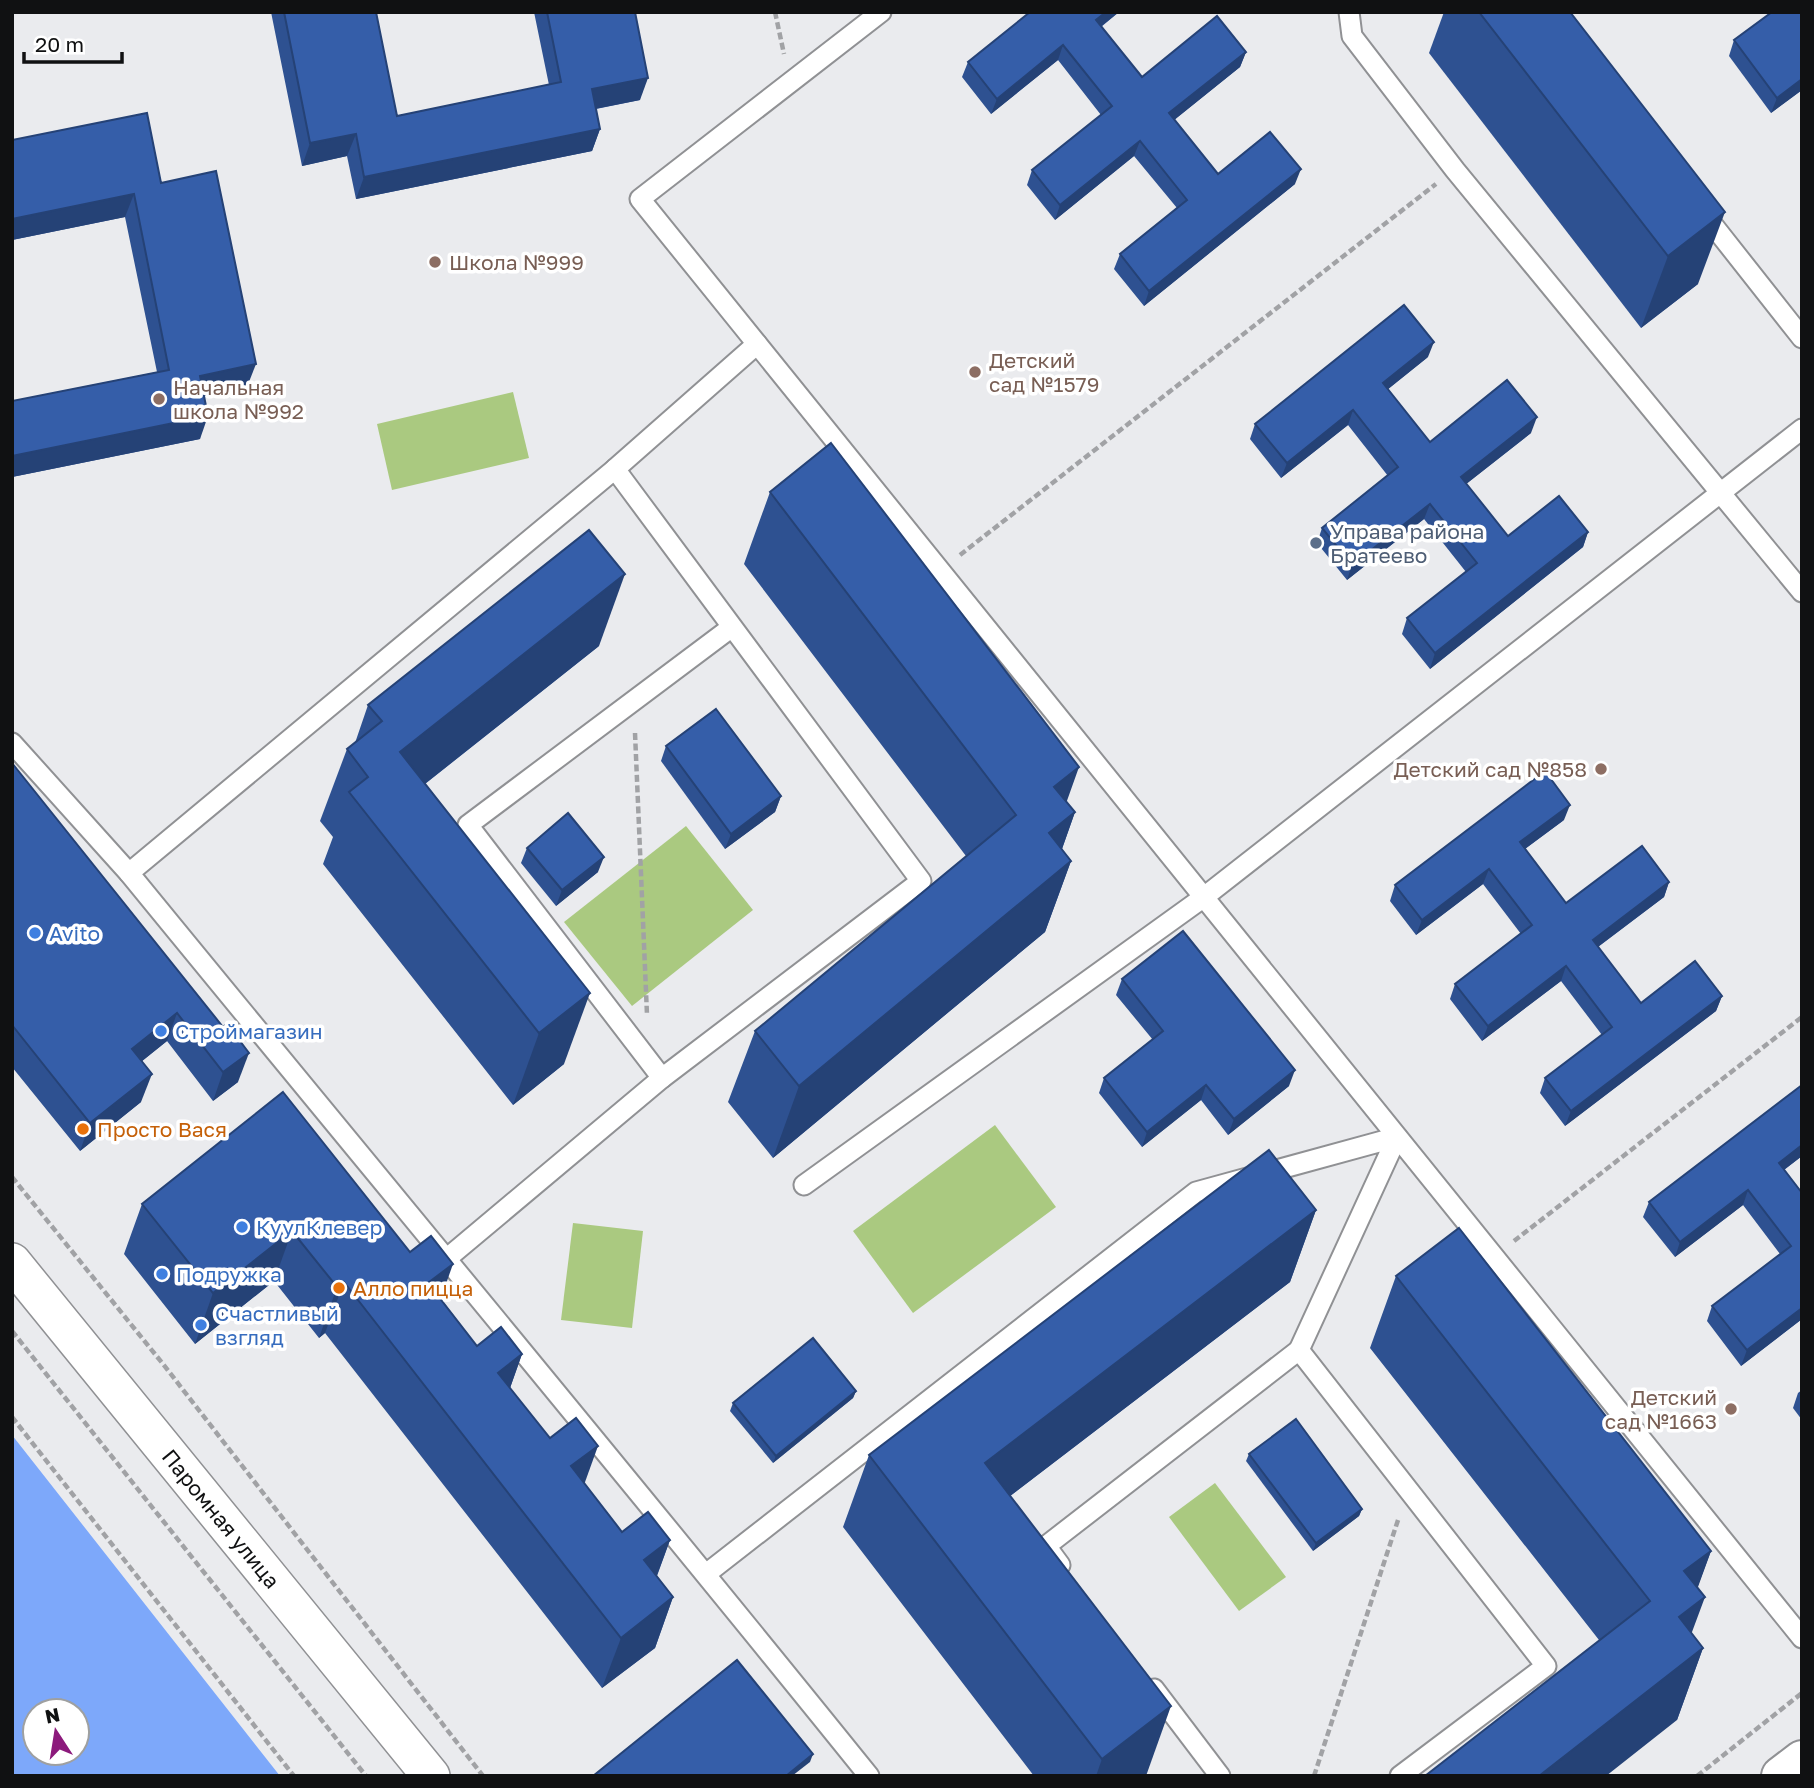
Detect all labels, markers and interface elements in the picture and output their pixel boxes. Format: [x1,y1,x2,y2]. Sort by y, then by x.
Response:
scale bar [24,21,122,65]
text: 20 m [35,31,84,57]
place label: Школа №999 [449,249,584,275]
marker: Школа №999 [427,254,443,270]
place label: Детский сад №1579 [989,347,1099,397]
marker: Детский сад №1579 [967,364,983,380]
place label: Начальная школа №992 [173,374,304,424]
marker: Начальная школа №992 [151,391,167,407]
place label: Управа района Братеево [1330,518,1484,568]
marker: Управа района Братеево [1308,535,1324,551]
place label: Детский сад №858 [1393,756,1587,782]
marker: Детский сад №858 [1593,761,1609,777]
place label: Avito [49,920,100,946]
marker: Avito [27,925,43,941]
place label: Строймагазин [175,1018,323,1044]
marker: Строймагазин [153,1023,169,1039]
place label: Просто Вася [97,1116,227,1142]
marker: Просто Вася [75,1121,91,1137]
place label: КуулКлевер [256,1214,382,1240]
marker: КуулКлевер [234,1219,250,1235]
place label: Подружка [176,1261,282,1287]
marker: Подружка [154,1266,170,1282]
place label: Алло пицца [353,1275,473,1301]
marker: Алло пицца [331,1280,347,1296]
place label: Счастливый взгляд [215,1300,339,1350]
marker: Счастливый взгляд [193,1317,209,1333]
place label: Детский сад №1663 [1605,1384,1717,1434]
marker: Детский сад №1663 [1723,1401,1739,1417]
street label: Паромная улица [157,1444,285,1593]
north arrow [21,1697,91,1767]
text: N [43,1702,62,1728]

